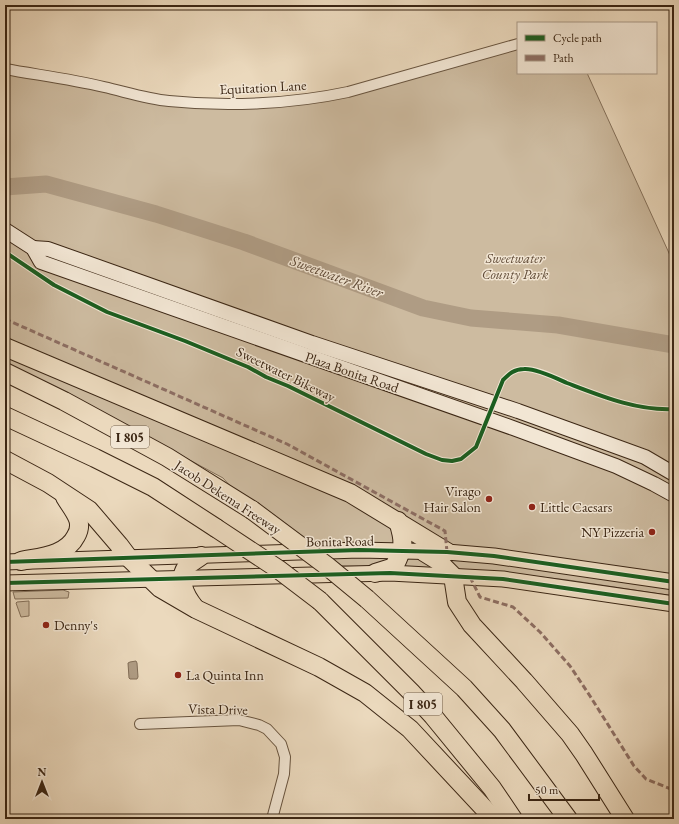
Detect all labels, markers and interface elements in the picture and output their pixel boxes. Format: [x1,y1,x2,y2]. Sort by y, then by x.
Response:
legend [517,22,657,74]
text: Cycle path [553,30,602,46]
text: Path [553,50,574,66]
street label: Equitation Lane [219,76,308,98]
park label: Sweetwater County Park [482,249,549,283]
water label: Sweetwater River [287,250,387,302]
street label: Sweetwater Bikeway [234,342,339,406]
street label: Plaza Bonita Road [303,348,402,397]
road number: I 805 [111,426,149,448]
street label: Jacob Dekema Freeway [170,455,285,539]
place label: Virago Hair Salon [423,482,482,516]
marker: Virago Hair Salon [484,494,494,504]
place label: Little Caesars [540,498,613,516]
marker: Little Caesars [527,502,537,512]
place label: NY Pizzeria [581,523,644,541]
marker: NY Pizzeria [647,527,657,537]
street label: Bonita Road [306,531,375,551]
place label: Denny's [54,616,98,634]
marker: Denny's [41,620,51,630]
place label: La Quinta Inn [186,666,264,684]
marker: La Quinta Inn [173,670,183,680]
road number: I 805 [404,693,442,715]
street label: Vista Drive [188,699,249,719]
north arrow [22,762,62,802]
text: N [38,765,47,779]
scale bar [529,776,599,802]
text: 50 m [535,782,559,798]

